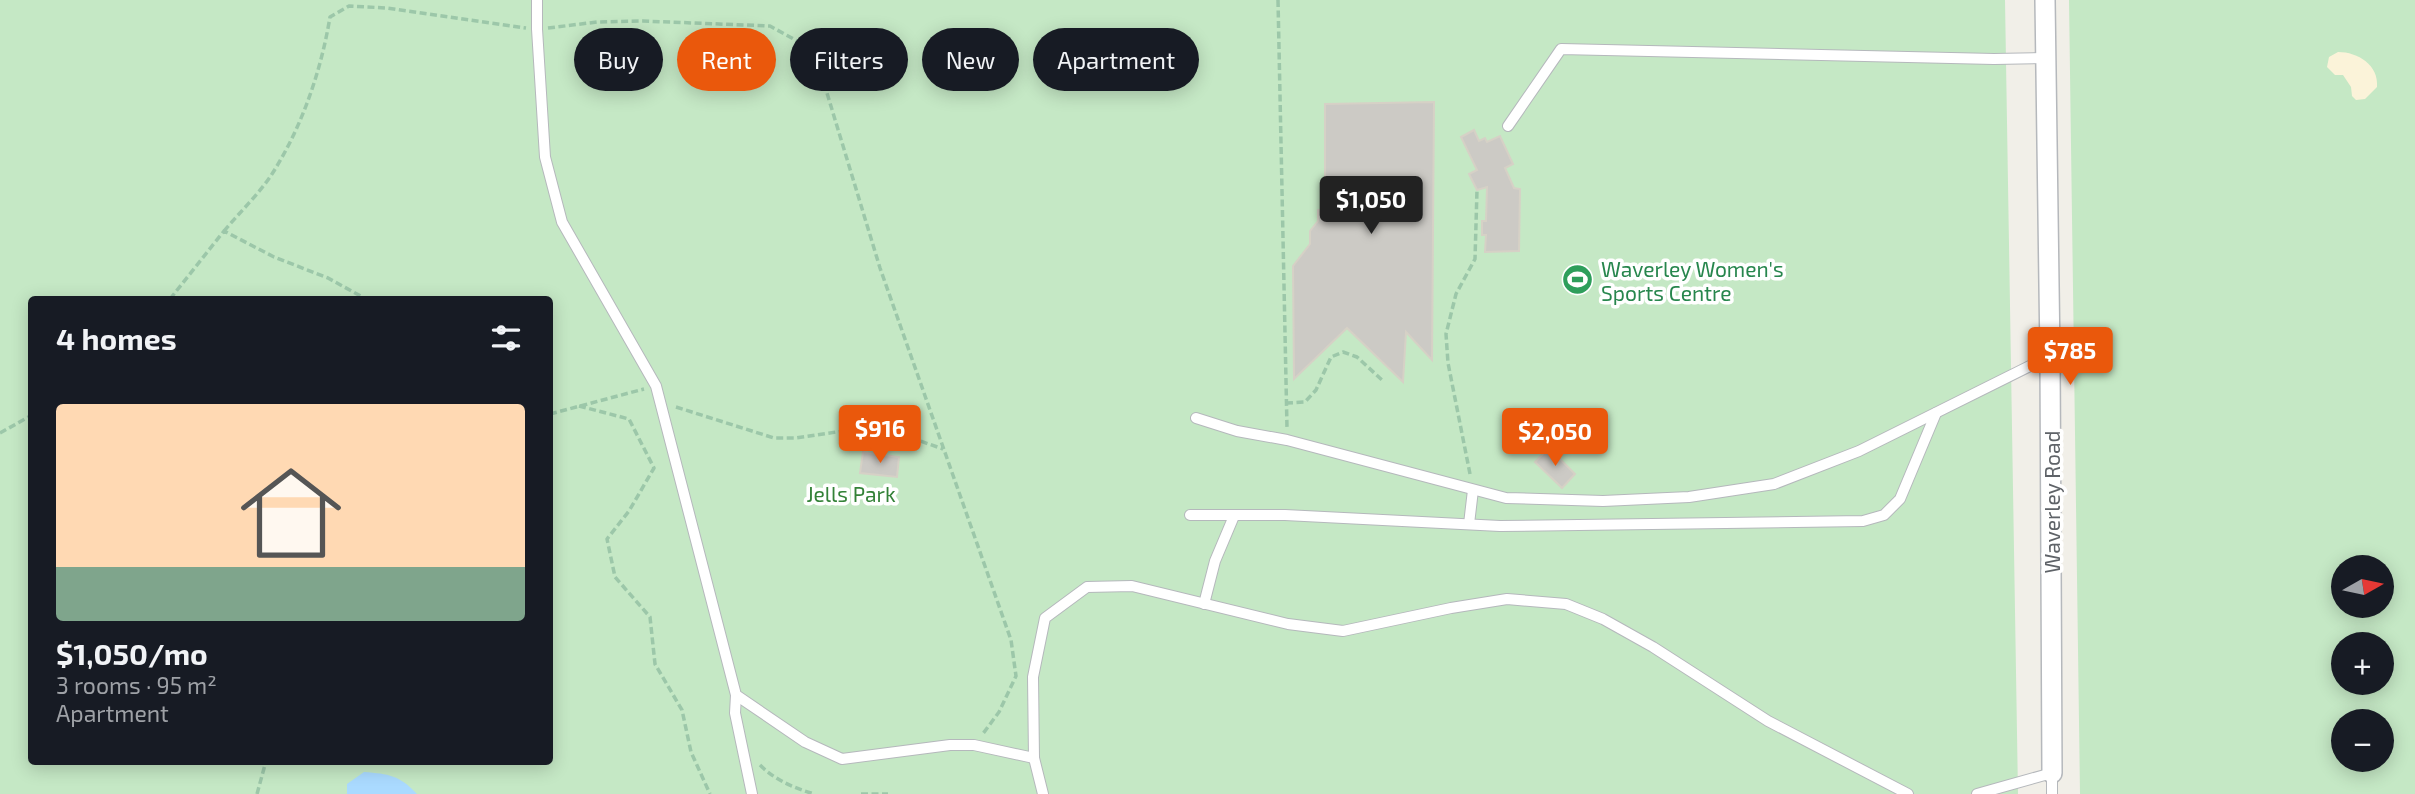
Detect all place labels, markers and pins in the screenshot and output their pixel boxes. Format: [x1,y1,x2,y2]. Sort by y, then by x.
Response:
pin: $1,050 [1314,176,1428,236]
place label: Waverley Women's Sports Centre [1601,256,1784,305]
sports icon: Waverley Women's Sports Centre [1561,263,1595,297]
pin: $785 [2029,328,2111,387]
pin: $916 [839,406,921,465]
pin: $2,050 [1498,408,1612,468]

